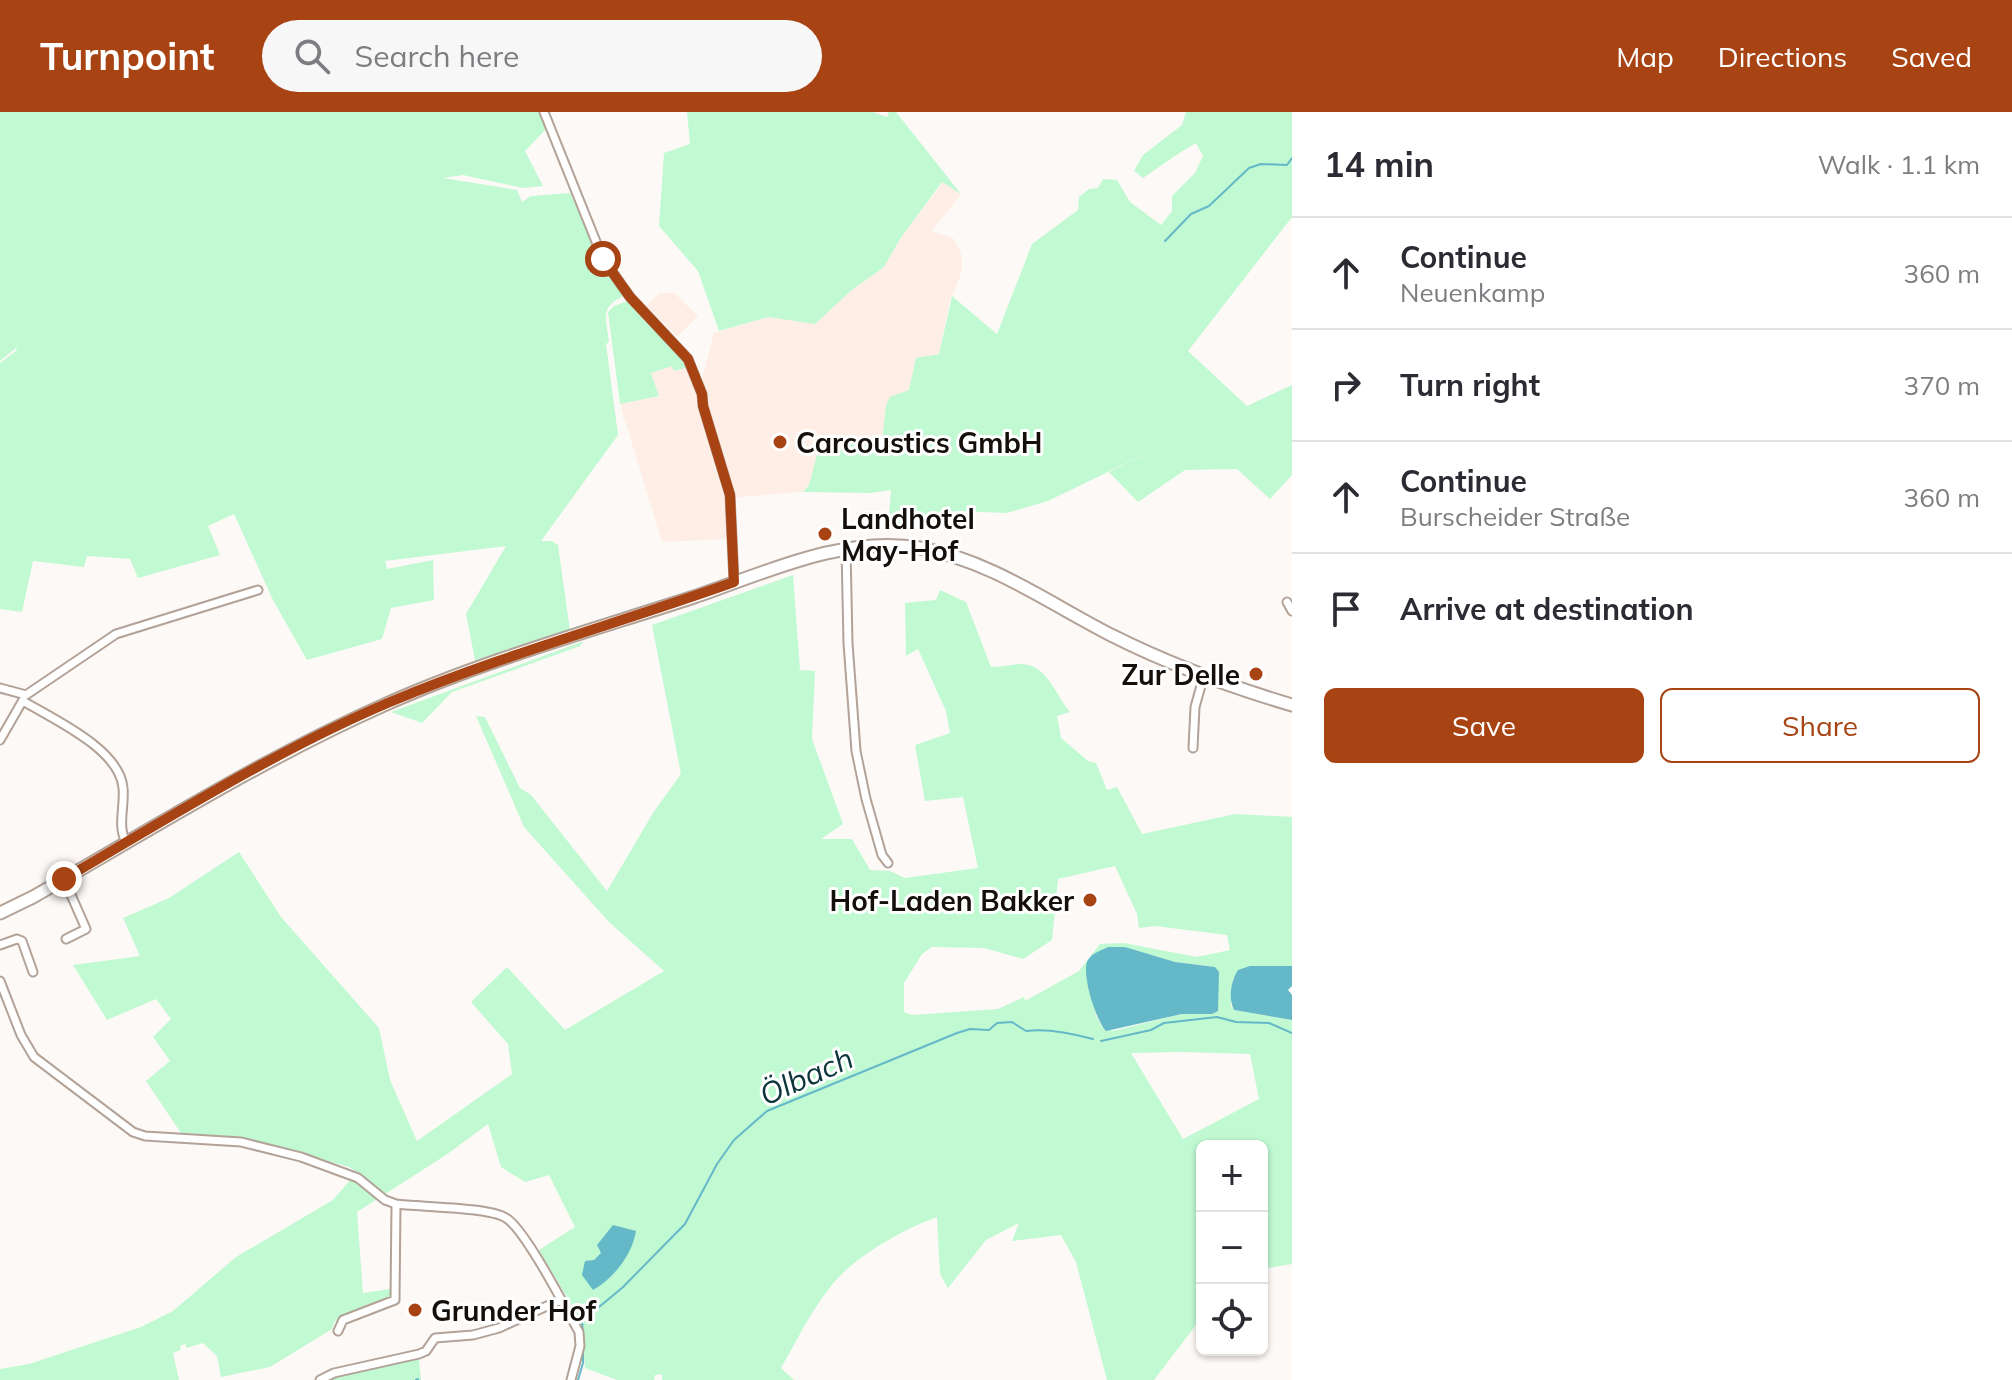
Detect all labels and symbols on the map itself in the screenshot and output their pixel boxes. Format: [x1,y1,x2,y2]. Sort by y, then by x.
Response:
route start [585,241,621,277]
place label: Carcoustics GmbH [796,425,1042,460]
marker: Carcoustics GmbH [771,433,789,451]
place label: Landhotel May-Hof [841,501,975,568]
marker: Landhotel May-Hof [816,525,834,543]
place label: Zur Delle [1121,657,1240,692]
marker: Zur Delle [1247,665,1265,683]
route end [46,861,82,897]
place label: Hof-Laden Bakker [830,883,1074,918]
marker: Hof-Laden Bakker [1081,891,1099,909]
water label: Ölbach [753,1039,859,1113]
place label: Grunder Hof [431,1293,597,1328]
marker: Grunder Hof [406,1301,424,1319]

